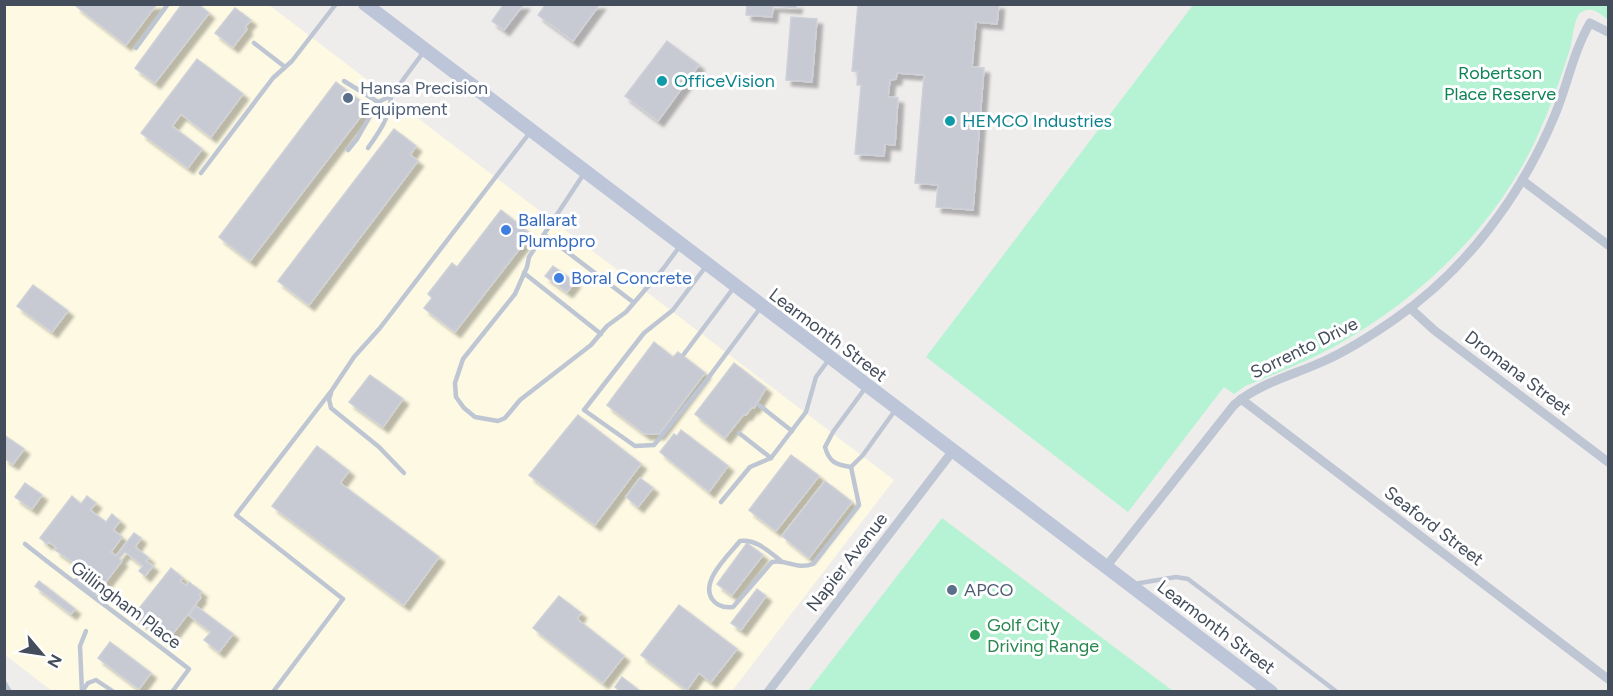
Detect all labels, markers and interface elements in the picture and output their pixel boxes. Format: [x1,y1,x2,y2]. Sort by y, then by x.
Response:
park label: Robertson Place Reserve [1444,62,1556,105]
place label: OfficeVision [674,70,775,92]
marker: OfficeVision [655,74,669,88]
place label: Hansa Precision Equipment [360,77,488,120]
marker: Hansa Precision Equipment [341,91,355,105]
place label: HEMCO Industries [962,110,1112,132]
marker: HEMCO Industries [943,114,957,128]
place label: Ballarat Plumbpro [518,209,595,252]
marker: Ballarat Plumbpro [499,223,513,237]
place label: Boral Concrete [571,267,692,289]
marker: Boral Concrete [552,271,566,285]
street label: Learmonth Street [765,284,891,387]
street label: Sorrento Drive [1247,312,1361,383]
street label: Dromana Street [1460,326,1576,420]
street label: Seaford Street [1380,482,1488,571]
street label: Napier Avenue [802,508,892,616]
street label: Gillingham Place [66,556,186,654]
street label: Learmonth Street [1153,576,1279,679]
place label: APCO [964,579,1014,601]
marker: APCO [945,583,959,597]
place label: Golf City Driving Range [987,614,1099,657]
north arrow [12,624,72,684]
marker: Golf City Driving Range [968,628,982,642]
text: N [43,651,66,671]

